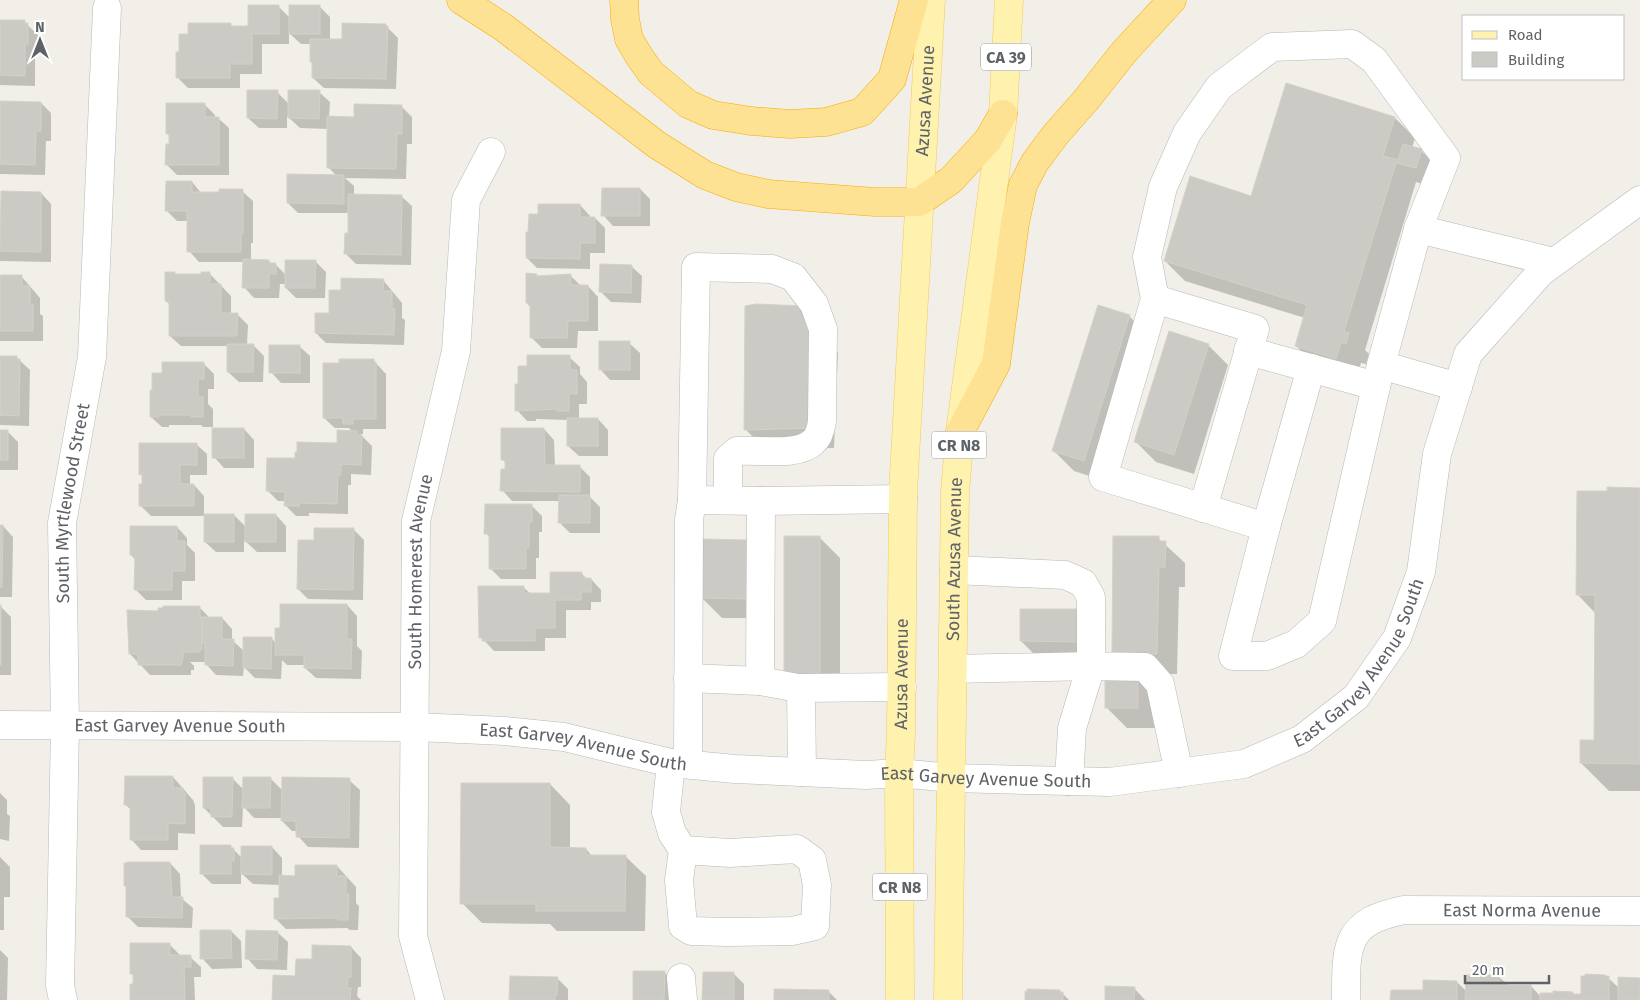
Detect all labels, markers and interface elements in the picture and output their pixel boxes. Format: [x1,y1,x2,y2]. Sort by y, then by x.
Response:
north arrow [15,15,65,65]
legend [1462,15,1625,80]
text: N [35,19,45,36]
text: Road [1508,26,1543,44]
road number: CA 39 [981,44,1031,70]
street label: Azusa Avenue [911,45,939,157]
text: Building [1508,51,1564,69]
street label: South Myrtlewood Street [51,401,95,604]
road number: CR N8 [932,432,986,458]
street label: South Homerest Avenue [404,472,438,670]
street label: South Azusa Avenue [942,476,967,641]
street label: East Garvey Avenue South [1290,575,1429,752]
street label: Azusa Avenue [890,618,913,730]
street label: East Garvey Avenue South [74,714,286,737]
street label: East Garvey Avenue South [479,719,688,775]
street label: East Garvey Avenue South [880,762,1092,793]
road number: CR N8 [872,874,928,900]
street label: East Norma Avenue [1443,899,1601,922]
scale bar [1465,952,1549,984]
text: 20 m [1472,961,1505,979]

